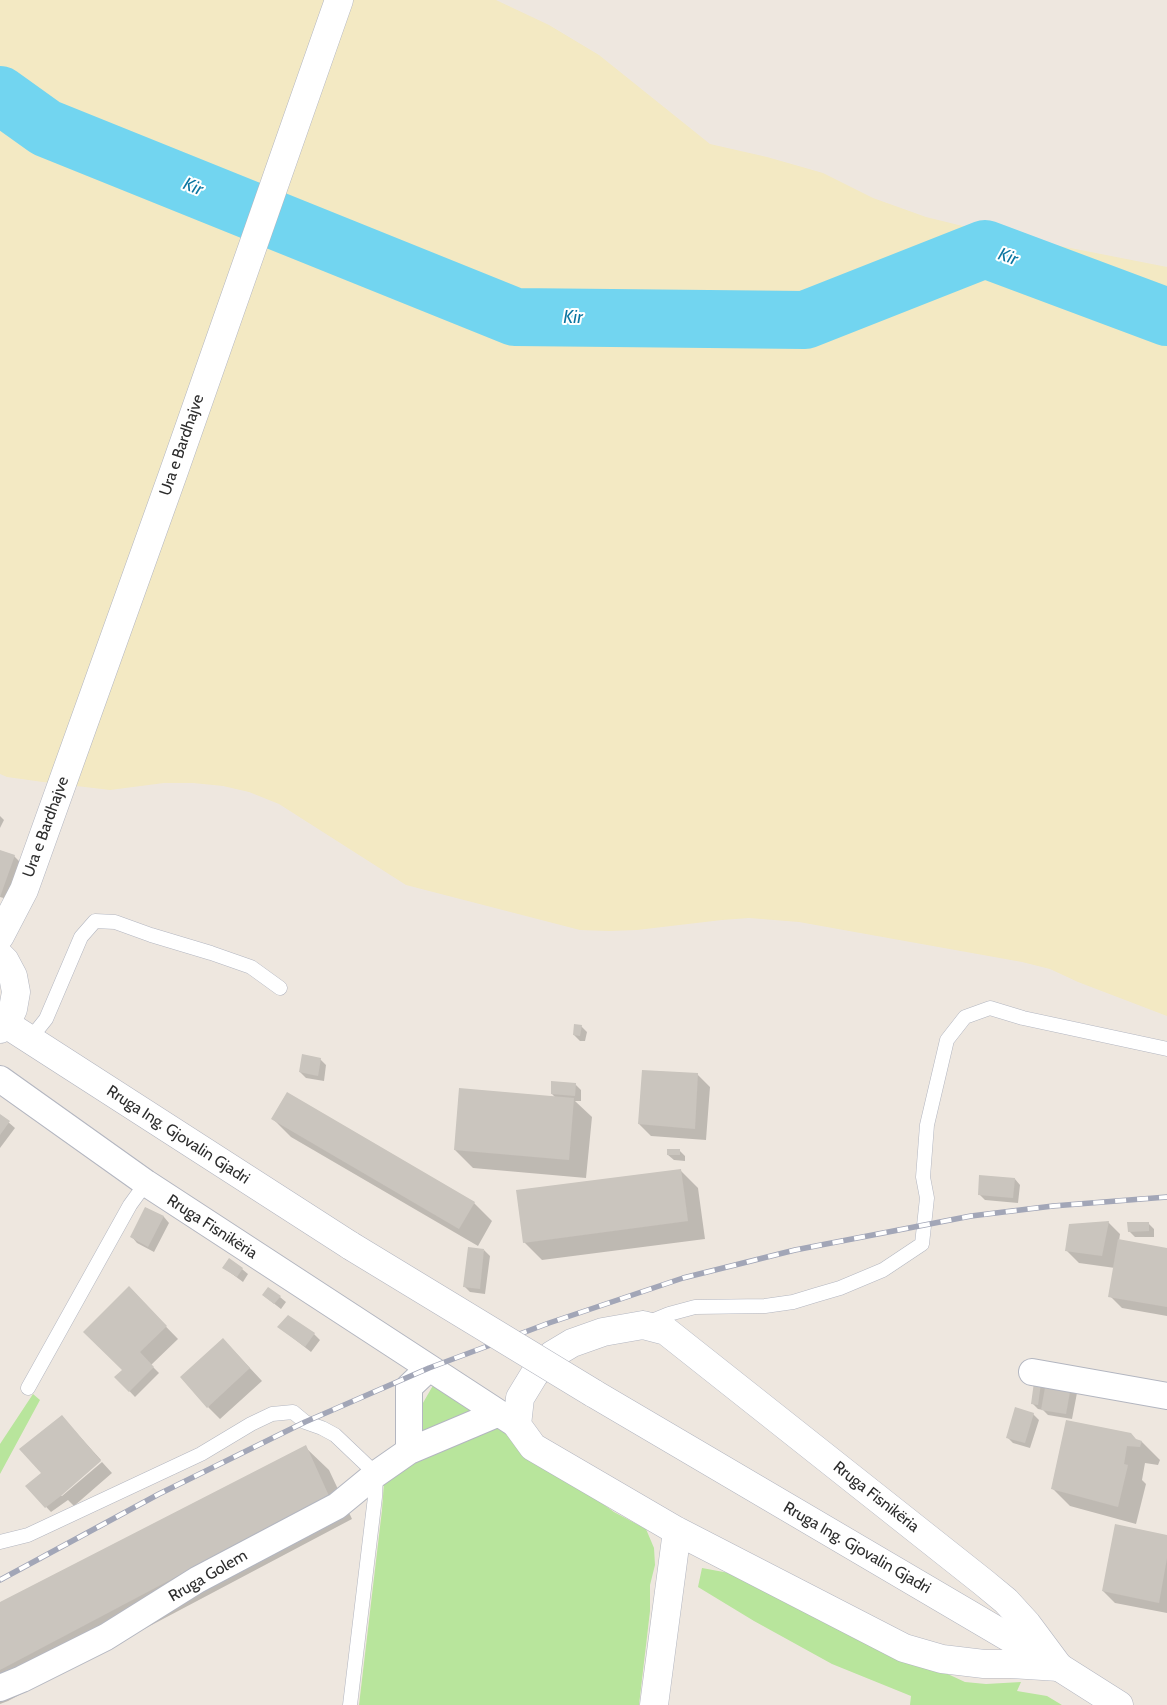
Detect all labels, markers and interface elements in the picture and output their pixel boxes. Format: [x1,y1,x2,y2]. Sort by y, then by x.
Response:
water label: Kir [180,173,206,201]
water label: Kir [995,244,1021,270]
water label: Kir [563,307,583,329]
street label: Ura e Bardhajve [156,392,208,498]
street label: Ura e Bardhajve [19,774,73,880]
street label: Rruga Ing. Gjovalin Gjadri [103,1081,253,1189]
street label: Rruga Fisnikëria [163,1191,261,1263]
street label: Rruga Fisnikëria [829,1457,923,1537]
street label: Rruga Ing. Gjovalin Gjadri [780,1498,934,1598]
street label: Rruga Golem [165,1546,251,1606]

